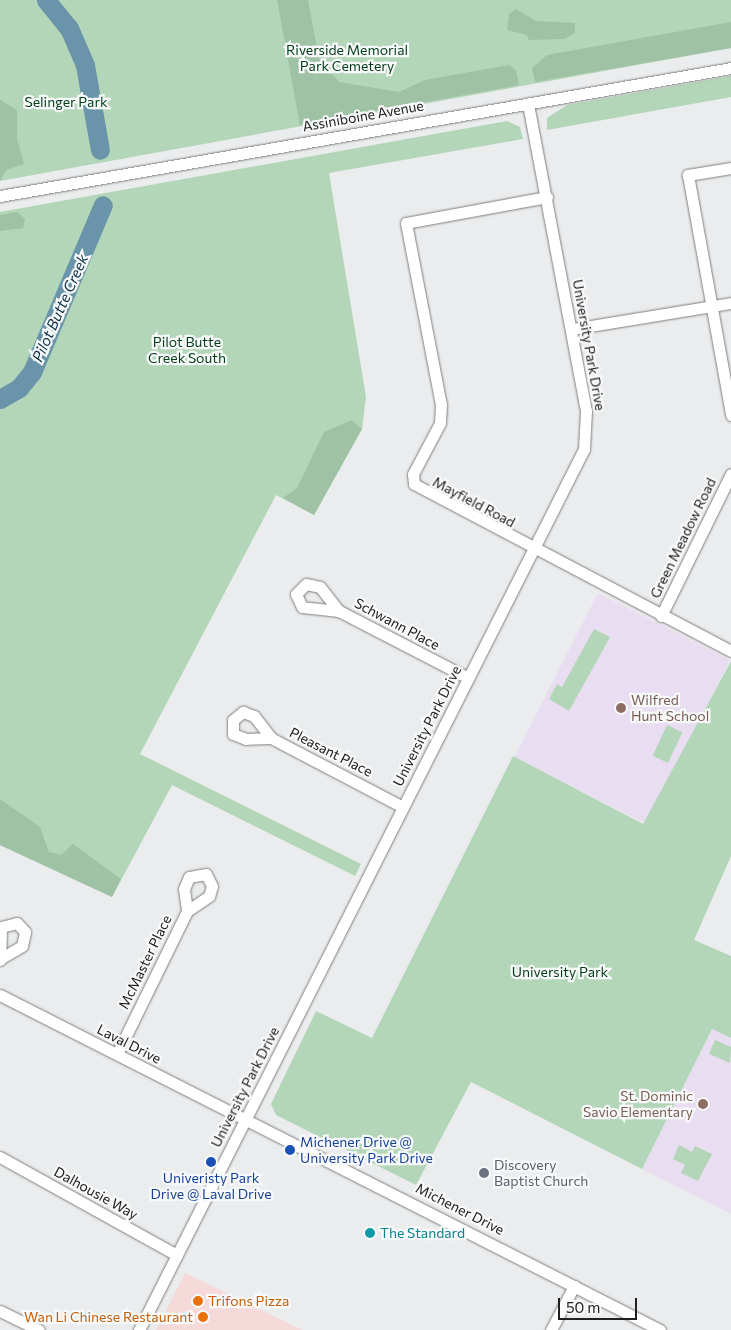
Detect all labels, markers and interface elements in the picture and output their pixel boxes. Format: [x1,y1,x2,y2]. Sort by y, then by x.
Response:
park label: Riverside Memorial Park Cemetery [286,42,408,74]
park label: Selinger Park [24,94,108,110]
street label: Assiniboine Avenue [301,97,425,135]
water label: Pilot Butte Creek [28,251,92,365]
street label: University Park Drive [569,278,609,412]
park label: Pilot Butte Creek South [148,334,226,367]
street label: Mayfield Road [430,473,518,531]
street label: Green Meadow Road [647,475,719,601]
street label: Schwann Place [352,594,442,654]
street label: University Park Drive [389,663,465,789]
place label: Wilfred Hunt School [631,692,709,724]
marker: Wilfred Hunt School [615,702,627,714]
street label: Pleasant Place [287,724,375,780]
street label: McMaster Place [115,912,175,1012]
park label: University Park [512,964,608,980]
street label: Laval Drive [94,1021,164,1067]
street label: University Park Drive [207,1024,283,1150]
place label: St. Dominic Savio Elementary [583,1088,693,1120]
marker: St. Dominic Savio Elementary [697,1098,709,1110]
place label: Michener Drive @ University Park Drive [300,1134,433,1166]
marker: Michener Drive @ University Park Drive [284,1144,296,1156]
marker: Univeristy Park Drive @ Laval Drive [205,1156,217,1168]
place label: Discovery Baptist Church [494,1157,588,1190]
street label: Dalhousie Way [51,1163,141,1223]
marker: Discovery Baptist Church [478,1167,490,1179]
place label: Univeristy Park Drive @ Laval Drive [150,1170,272,1202]
street label: Michener Drive [413,1180,507,1238]
place label: The Standard [380,1225,465,1241]
marker: The Standard [364,1227,376,1239]
scale bar [561,1288,640,1320]
place label: Trifons Pizza [208,1293,289,1309]
marker: Trifons Pizza [192,1295,204,1307]
text: 50 m [566,1298,600,1316]
place label: Wan Li Chinese Restaurant [24,1309,193,1325]
marker: Wan Li Chinese Restaurant [197,1311,209,1323]

